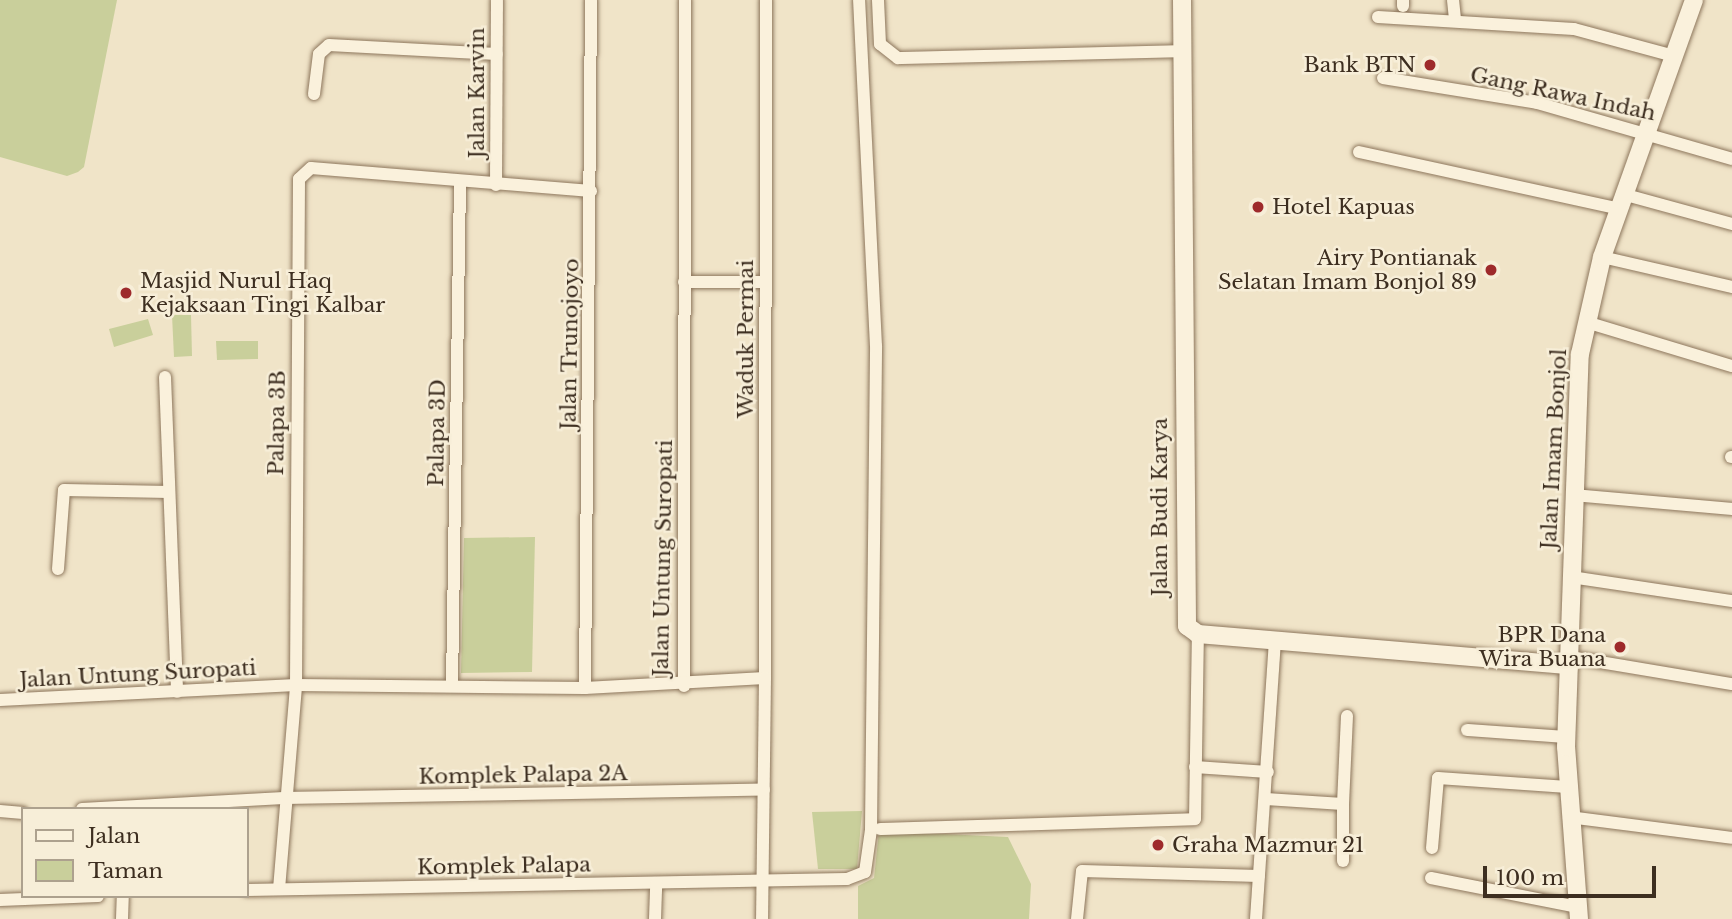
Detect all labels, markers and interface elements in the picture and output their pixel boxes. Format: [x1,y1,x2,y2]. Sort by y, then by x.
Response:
street label: Jalan Karvin [464,28,490,158]
place label: Bank BTN [1303,52,1416,78]
marker: Bank BTN [1422,57,1438,73]
street label: Gang Rawa Indah [1468,62,1658,126]
place label: Hotel Kapuas [1272,194,1415,220]
marker: Hotel Kapuas [1250,199,1266,215]
place label: Airy Pontianak Selatan Imam Bonjol 89 [1218,245,1477,295]
street label: Jalan Trunojoyo [556,258,584,430]
street label: Waduk Permai [733,260,759,418]
marker: Airy Pontianak Selatan Imam Bonjol 89 [1483,262,1499,278]
place label: Masjid Nurul Haq Kejaksaan Tingi Kalbar [140,268,386,318]
marker: Masjid Nurul Haq Kejaksaan Tingi Kalbar [118,285,134,301]
street label: Jalan Imam Bonjol [1536,348,1572,550]
street label: Palapa 3B [263,370,291,476]
street label: Palapa 3D [423,379,451,487]
street label: Jalan Budi Karya [1147,418,1173,596]
street label: Jalan Untung Suropati [648,439,678,677]
place label: BPR Dana Wira Buana [1479,622,1606,672]
marker: BPR Dana Wira Buana [1612,639,1628,655]
street label: Jalan Untung Suropati [19,655,257,693]
street label: Komplek Palapa 2A [418,761,628,789]
legend [21,807,248,898]
text: Jalan [88,823,140,849]
place label: Graha Mazmur 21 [1172,832,1365,858]
marker: Graha Mazmur 21 [1150,837,1166,853]
street label: Komplek Palapa [417,852,591,880]
scale bar [1487,852,1660,896]
text: Taman [88,858,163,884]
text: 100 m [1496,865,1564,891]

